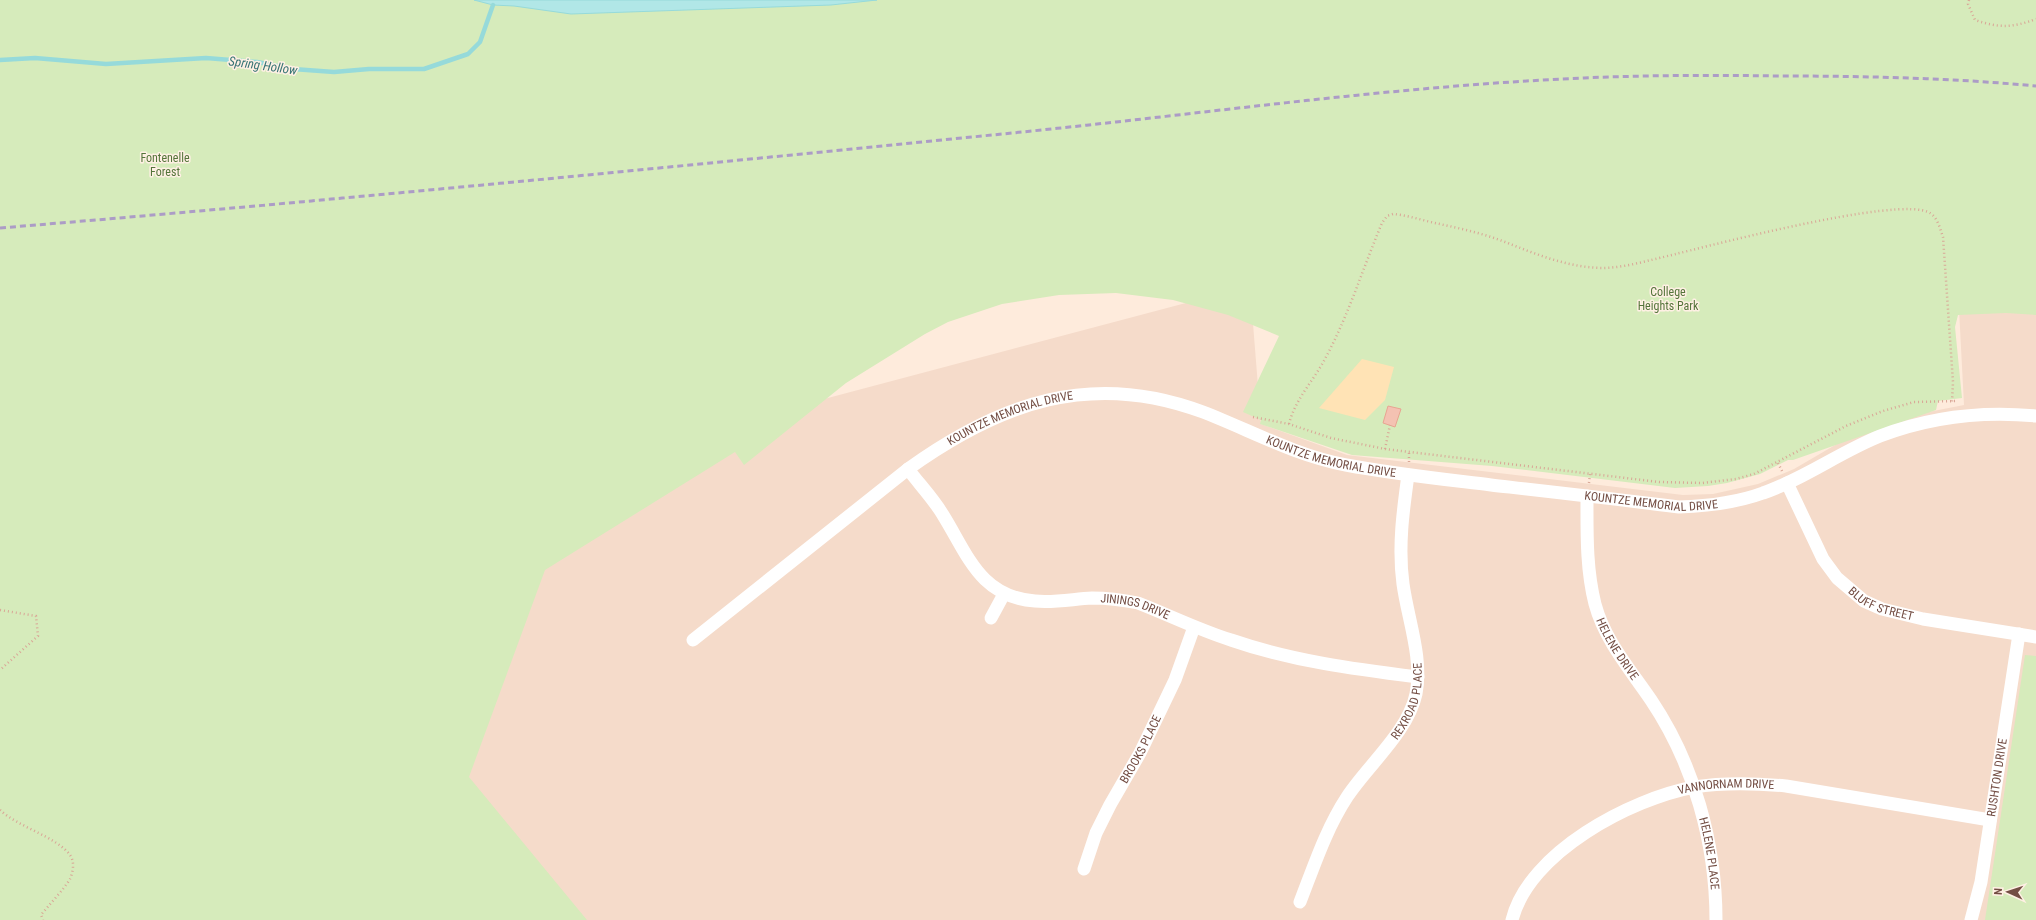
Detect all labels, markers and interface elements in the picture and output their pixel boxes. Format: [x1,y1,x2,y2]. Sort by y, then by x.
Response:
water label: Spring Hollow [228,53,299,78]
park label: Fontenelle Forest [140,151,190,179]
park label: College Heights Park [1638,285,1699,313]
street label: KOUNTZE MEMORIAL DRIVE [945,389,1074,448]
street label: KOUNTZE MEMORIAL DRIVE [1264,433,1397,480]
street label: KOUNTZE MEMORIAL DRIVE [1584,489,1719,514]
street label: BLUFF STREET [1846,584,1915,623]
street label: JININGS DRIVE [1100,591,1172,622]
street label: HELENE DRIVE [1593,616,1642,683]
street label: REXROAD PLACE [1388,662,1425,742]
street label: BROOKS PLACE [1117,713,1164,786]
street label: RUSHTON DRIVE [1984,737,2010,818]
street label: VANNORNAM DRIVE [1676,776,1775,797]
street label: HELENE PLACE [1696,816,1722,890]
north arrow [1988,872,2028,912]
text: N [1992,888,2005,895]

